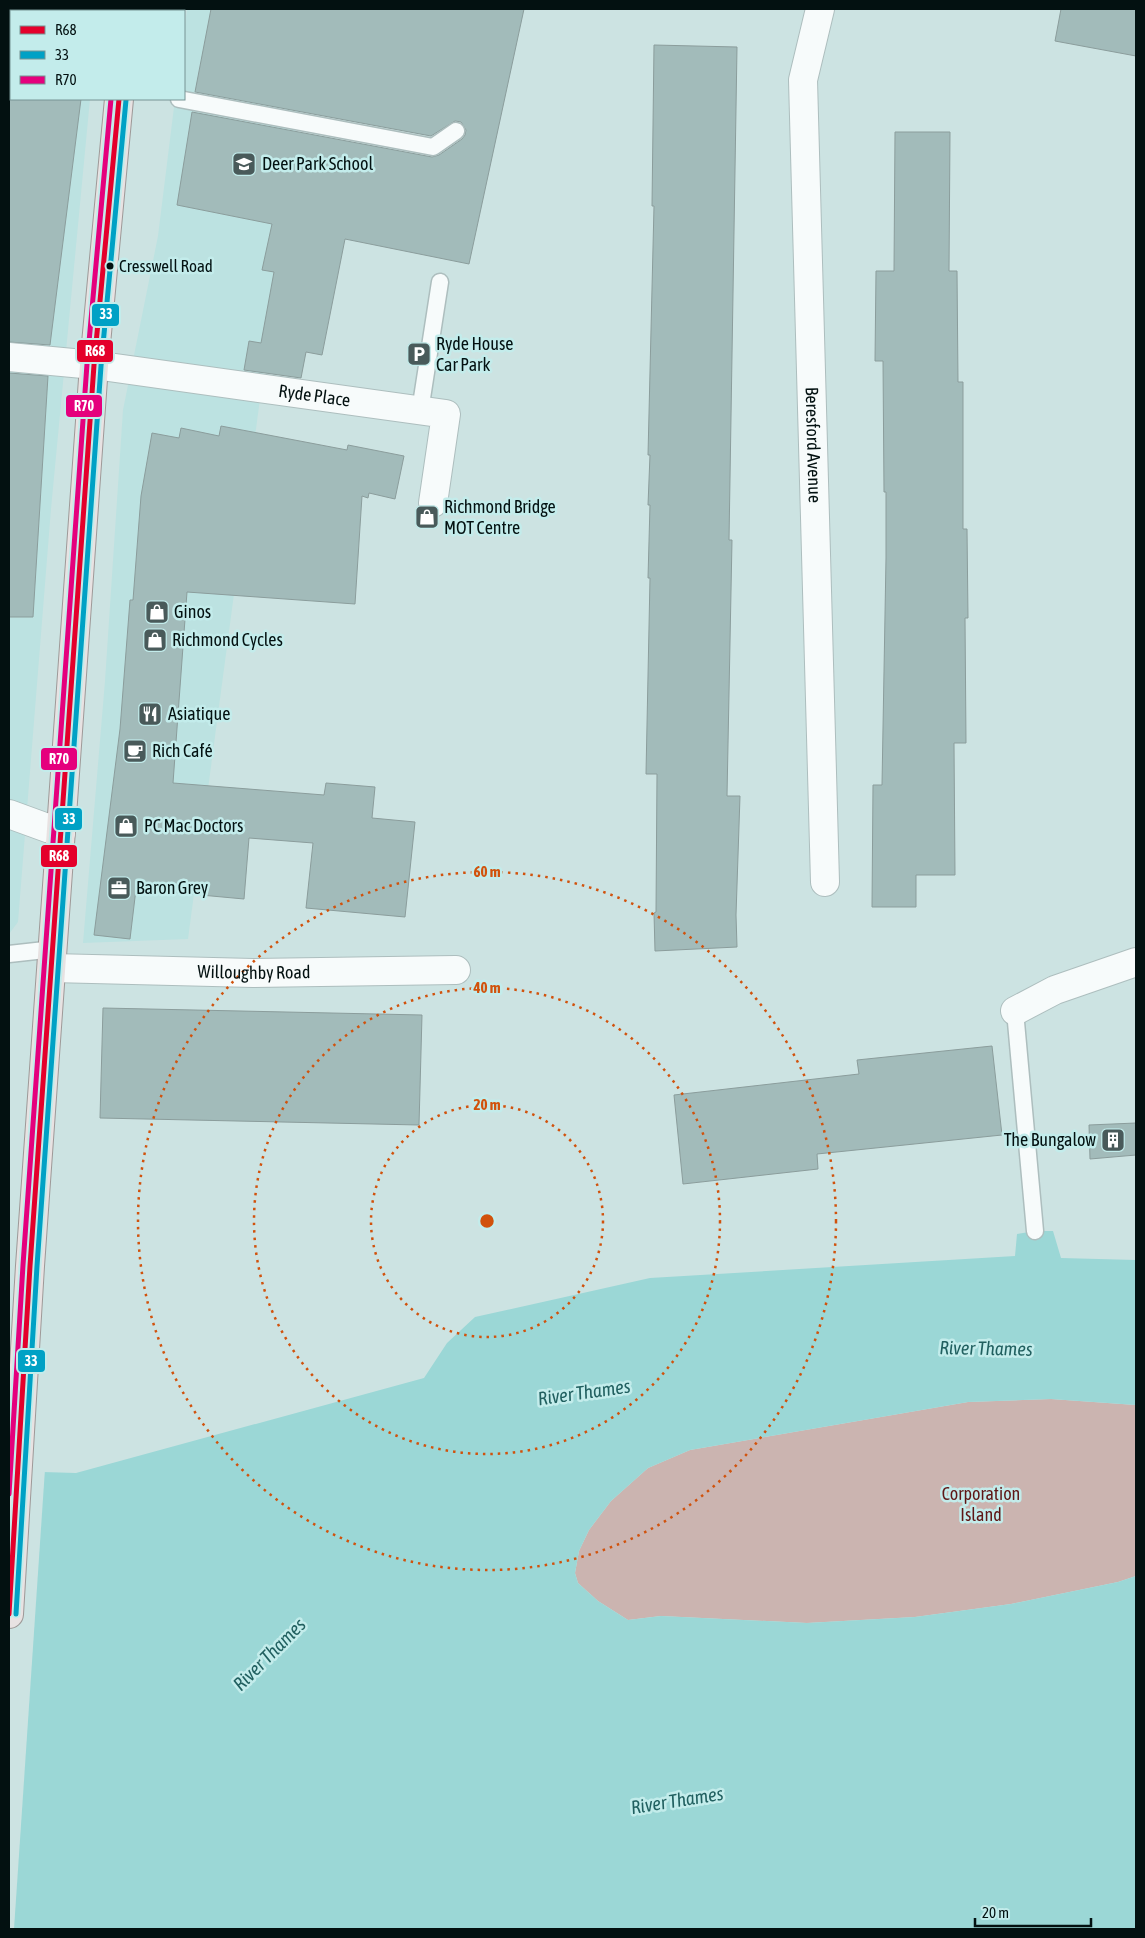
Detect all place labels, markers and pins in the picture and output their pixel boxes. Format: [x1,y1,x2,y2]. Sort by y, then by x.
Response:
school or university icon: Deer Park School [231,151,257,177]
place label: Deer Park School [262,153,374,174]
place label: Cresswell Road [119,256,213,276]
marker: Cresswell Road [105,261,115,271]
place label: Ryde House Car Park [436,333,514,375]
parking icon: Ryde House Car Park [406,341,432,367]
place label: Richmond Bridge MOT Centre [444,496,556,538]
shop icon: Richmond Bridge MOT Centre [414,504,440,530]
shop icon: Ginos [144,599,170,625]
place label: Ginos [174,601,211,622]
shop icon: Richmond Cycles [142,627,168,653]
place label: Richmond Cycles [172,629,283,650]
restaurant icon: Asiatique [137,701,163,727]
place label: Asiatique [168,703,230,724]
cafe icon: Rich Café [122,738,148,764]
place label: Rich Café [152,740,213,761]
shop icon: PC Mac Doctors [113,813,139,839]
place label: PC Mac Doctors [144,815,243,836]
office icon: Baron Grey [106,875,132,901]
place label: Baron Grey [136,877,208,898]
building icon: The Bungalow [1100,1127,1126,1153]
place label: The Bungalow [1004,1129,1096,1150]
centre of rings [478,1212,496,1230]

